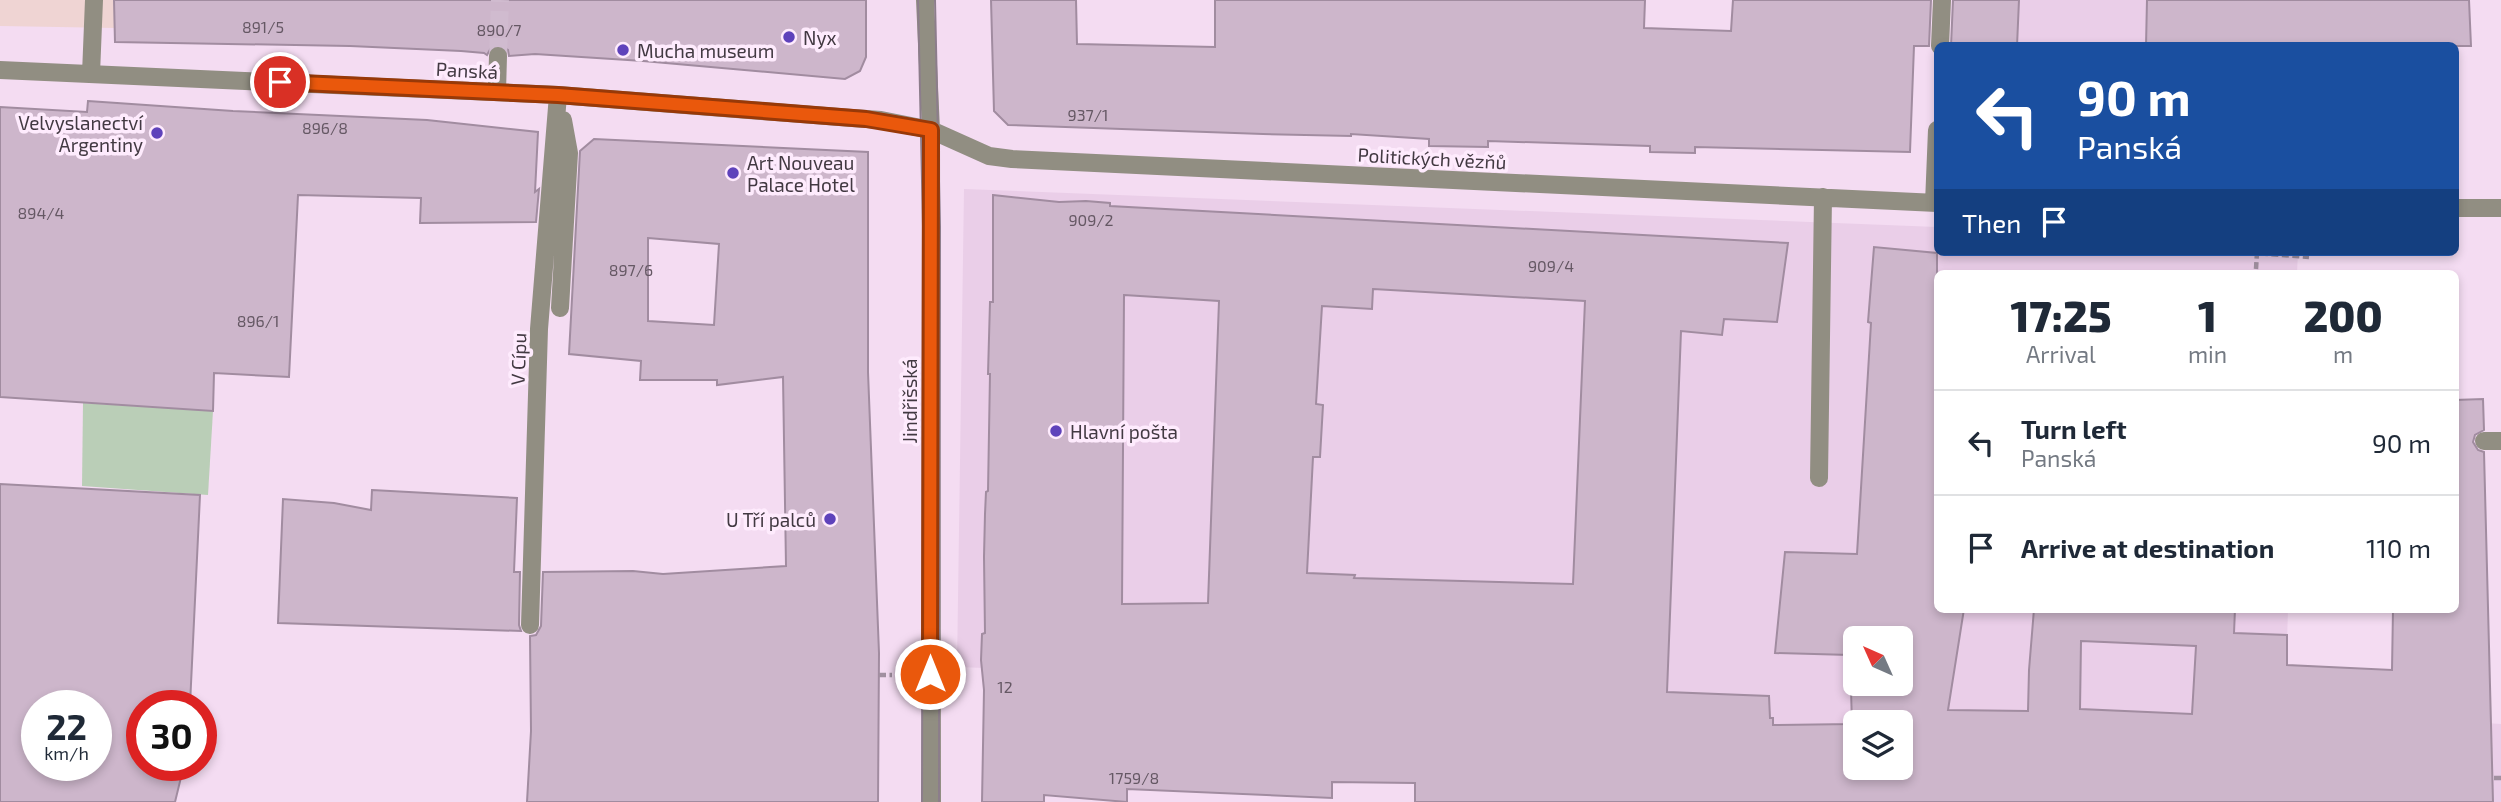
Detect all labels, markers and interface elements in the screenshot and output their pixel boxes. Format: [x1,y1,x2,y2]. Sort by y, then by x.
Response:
house number: 891/5 [242,17,284,36]
house number: 890/7 [477,20,521,39]
place label: Nyx [803,26,836,49]
marker: Nyx [781,29,797,45]
place label: Mucha museum [637,39,774,62]
marker: Mucha museum [615,42,631,58]
pin [250,52,310,112]
street label: Panská [435,57,499,83]
icon: arrive [261,63,299,101]
text: 90 m [2077,67,2191,126]
icon: left [1962,70,2053,161]
house number: 937/1 [1068,105,1108,124]
place label: Velvyslanectví Argentiny [18,111,144,156]
house number: 896/8 [302,118,348,137]
marker: Velvyslanectví Argentiny [149,125,165,141]
text: Panská [2077,127,2182,165]
street label: Politických vězňů [1357,143,1507,173]
place label: Art Nouveau Palace Hotel [747,151,855,196]
marker: Art Nouveau Palace Hotel [725,165,741,181]
house number: 894/4 [18,203,65,222]
icon: arrive [2035,203,2073,241]
text: Then [1962,207,2021,238]
house number: 909/2 [1068,210,1114,229]
house number: 909/4 [1528,256,1574,275]
house number: 897/6 [609,260,653,279]
text: 17:25 [2010,290,2112,340]
text: 1 [2198,290,2217,340]
text: 200 [2304,290,2383,340]
house number: 896/1 [237,311,279,330]
street label: V Cípu [506,332,530,386]
text: Arrival [2026,340,2096,368]
text: min [2188,340,2227,368]
text: m [2333,340,2353,368]
street label: Jindřišská [898,359,921,443]
text: Turn left [2021,413,2127,444]
place label: Hlavní pošta [1070,420,1178,443]
marker: Hlavní pošta [1048,423,1064,439]
icon: left [1962,424,2000,462]
text: 90 m [2372,427,2431,458]
text: Panská [2021,444,2097,472]
place label: U Tří palců [726,508,816,531]
marker: U Tří palců [822,511,838,527]
icon: arrive [1962,529,2000,567]
text: Arrive at destination [2021,532,2274,563]
text: 110 m [2366,532,2431,563]
north arrow [1843,626,1913,696]
map controls [1843,626,1913,780]
position arrow [893,637,967,711]
house number: 12 [997,677,1013,696]
speed limit sign: 30 [126,690,217,781]
text: 22 [46,705,87,747]
button: layers [1843,710,1913,780]
text: km/h [44,742,89,764]
house number: 1759/8 [1109,768,1159,787]

